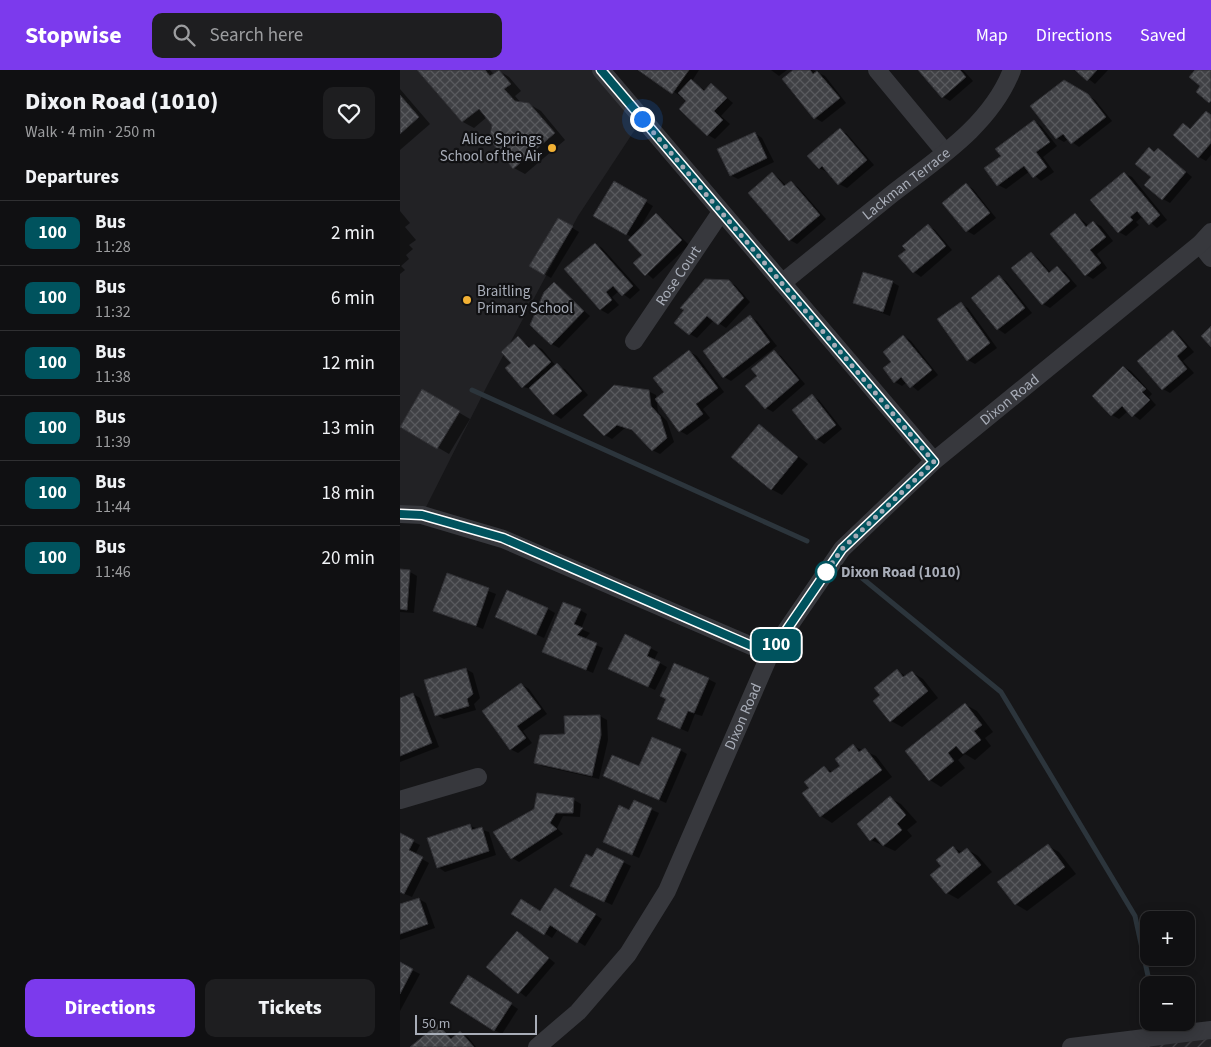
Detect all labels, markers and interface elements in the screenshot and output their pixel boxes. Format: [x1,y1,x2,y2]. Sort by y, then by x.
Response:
search box [152,13,502,58]
text: Stopwise [25,18,122,53]
icon: search [170,21,198,49]
text: Search here [210,22,303,49]
text: Map [976,23,1008,48]
text: Directions [1036,23,1112,48]
text: Saved [1140,23,1186,48]
text: Dixon Road (1010) [25,84,218,119]
button: heart [323,87,375,139]
your location [630,107,655,132]
text: Walk · 4 min · 250 m [25,121,156,143]
place label: Alice Springs School of the Air [440,129,543,167]
marker: Alice Springs School of the Air [546,142,558,154]
street label: Lackman Terrace [858,143,955,225]
text: Departures [25,164,119,191]
text: Bus [95,209,126,236]
text: 100 [38,220,67,245]
text: 2 min [331,220,375,247]
text: 11:28 [95,236,131,258]
street label: Rose Court [650,241,706,310]
text: Bus [95,274,126,301]
place label: Braitling Primary School [477,281,573,319]
text: 100 [38,285,67,310]
text: 6 min [331,285,375,312]
marker: Braitling Primary School [461,294,473,306]
text: 11:32 [95,301,131,323]
text: Bus [95,339,126,366]
text: 100 [38,350,67,375]
text: 12 min [321,350,375,377]
text: 11:38 [95,366,131,388]
street label: Dixon Road [975,369,1044,430]
text: Bus [95,404,126,431]
text: 100 [38,415,67,440]
text: 13 min [321,415,375,442]
text: 11:39 [95,431,131,453]
text: Bus [95,469,126,496]
text: 100 [38,480,67,505]
text: 18 min [321,480,375,507]
text: 11:44 [95,496,131,518]
text: Bus [95,534,126,561]
text: 100 [38,545,67,570]
text: 20 min [321,545,375,572]
text: 11:46 [95,561,131,583]
marker: Dixon Road (1010) [815,561,837,583]
place label: Dixon Road (1010) [841,562,961,583]
line badge: 100 [747,629,805,661]
text: 100 [762,632,790,657]
street label: Dixon Road [719,680,767,753]
map controls [1140,911,1195,1031]
button: + [1140,911,1195,966]
button: − [1140,976,1195,1031]
button: Directions [25,979,195,1037]
button: Tickets [205,979,375,1037]
scale bar [415,1012,538,1035]
text: 50 m [422,1014,450,1034]

